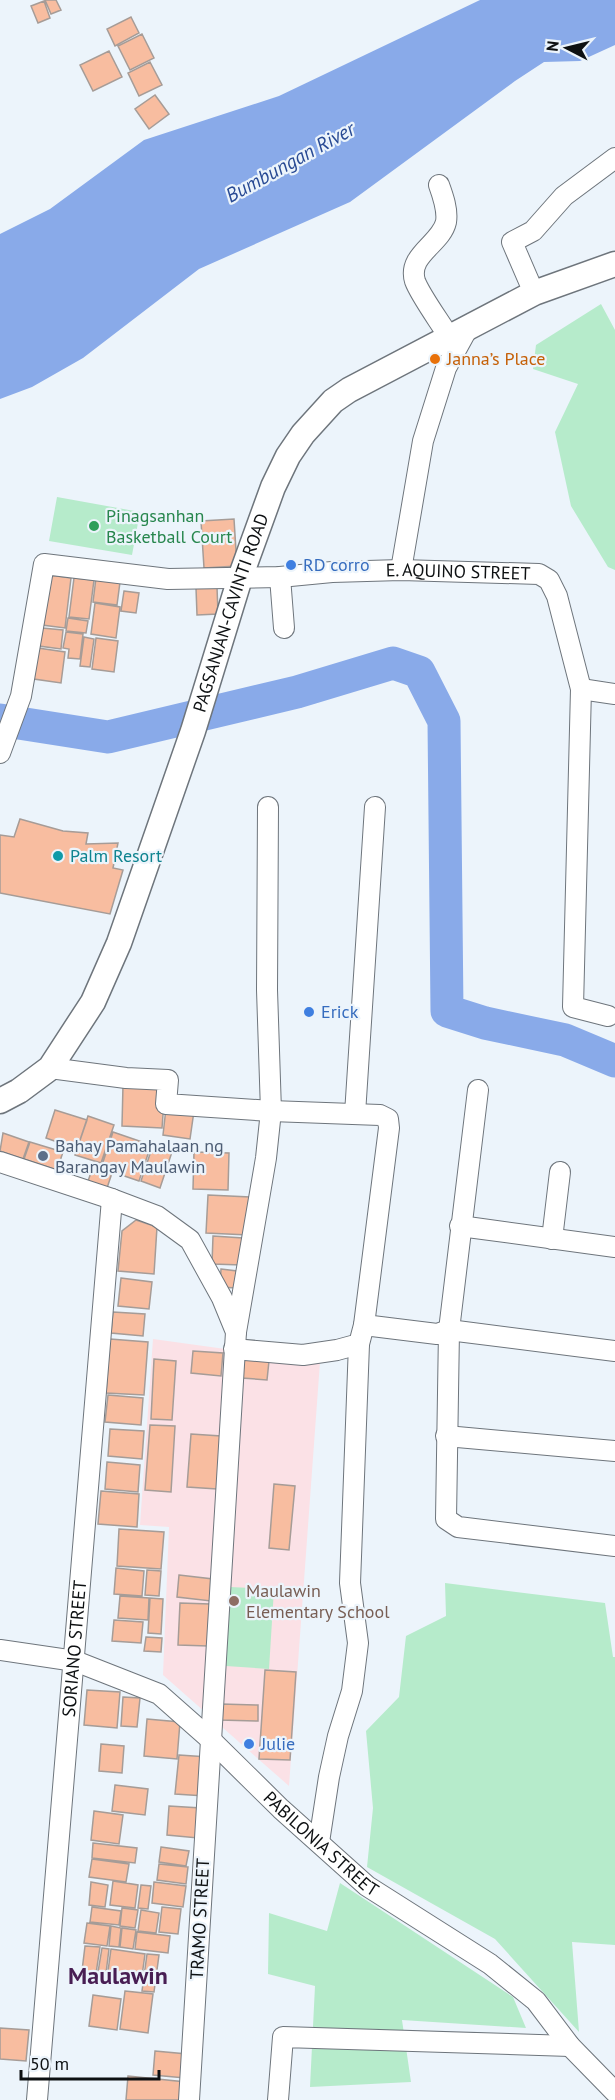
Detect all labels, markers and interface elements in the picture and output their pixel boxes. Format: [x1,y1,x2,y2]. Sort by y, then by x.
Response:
north arrow [537,18,597,78]
text: N [542,40,563,53]
water label: Bumbungan River [221,115,361,208]
place label: Janna’s Place [446,347,546,370]
marker: Janna’s Place [428,352,442,366]
place label: Pinagsanhan Basketball Court [106,504,232,548]
street label: PAGSANJAN-CAVINTI ROAD [187,510,274,715]
marker: Pinagsanhan Basketball Court [87,519,101,533]
place label: RD corro [303,553,370,576]
marker: RD corro [284,558,298,572]
street label: E. AQUINO STREET [385,558,531,585]
place label: Palm Resort [70,844,162,867]
marker: Palm Resort [51,849,65,863]
place label: Erick [321,1000,359,1023]
marker: Erick [302,1005,316,1019]
place label: Bahay Pamahalaan ng Barangay Maulawin [55,1134,224,1178]
marker: Bahay Pamahalaan ng Barangay Maulawin [36,1149,50,1163]
street label: SORIANO STREET [57,1579,91,1718]
place label: Maulawin Elementary School [246,1579,390,1623]
marker: Maulawin Elementary School [227,1594,241,1608]
place label: Julie [260,1732,295,1755]
marker: Julie [242,1737,256,1751]
street label: PABILONIA STREET [259,1786,383,1901]
street label: TRAMO STREET [185,1858,214,1980]
district label: Maulawin [68,1960,168,1991]
scale bar [21,2043,159,2081]
text: 50 m [30,2052,69,2075]

